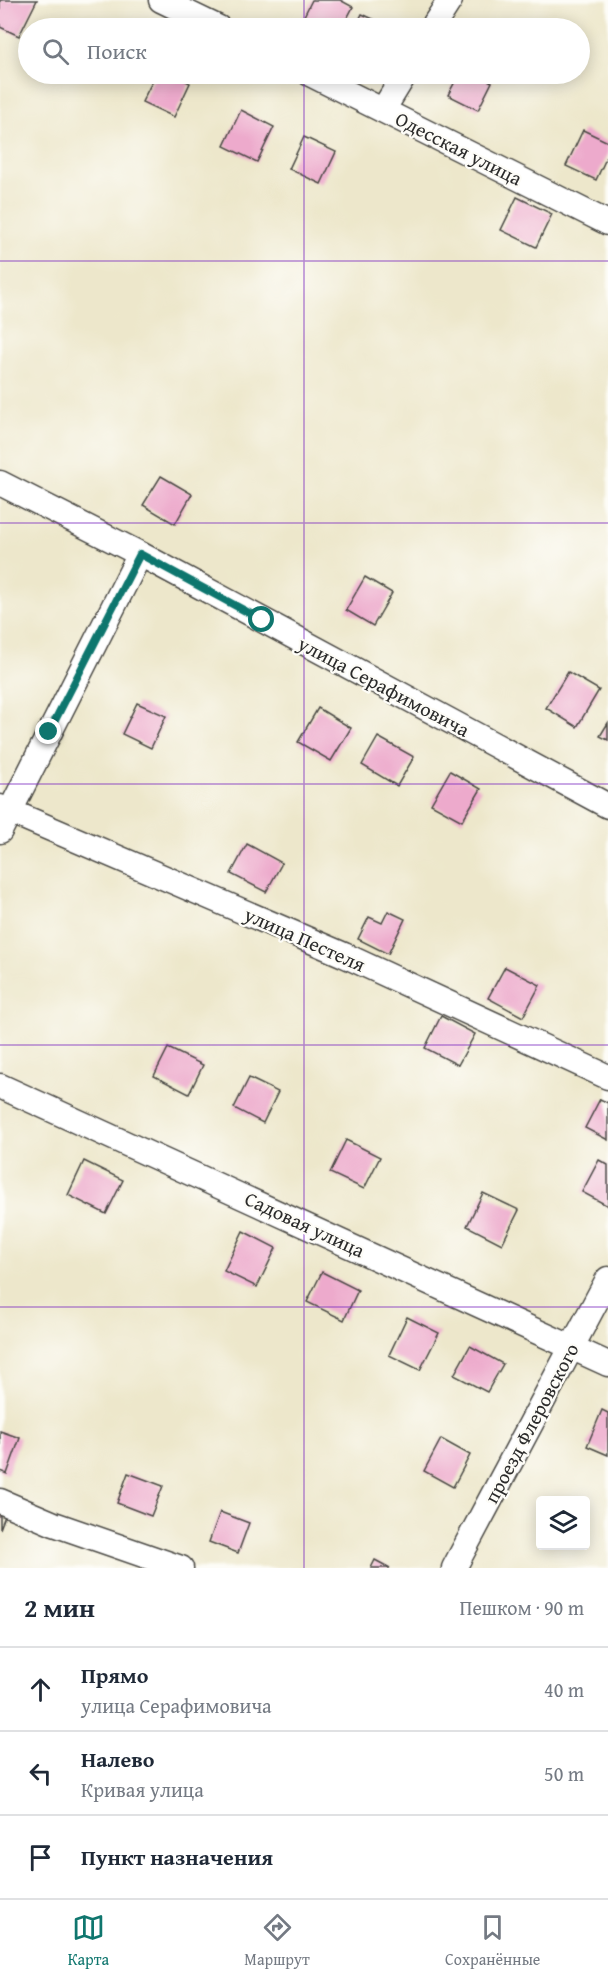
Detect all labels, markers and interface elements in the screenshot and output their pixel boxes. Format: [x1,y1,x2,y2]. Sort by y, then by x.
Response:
search box [18,18,590,84]
icon: search [39,35,72,68]
text: Поиск [87,35,147,67]
street label: Одесская улица [391,104,528,193]
route start [248,606,274,632]
street label: улица Серафимовича [292,628,475,744]
route end [35,718,61,744]
street label: улица Пестеля [239,899,370,979]
street label: Садовая улица [240,1184,370,1265]
street label: проезд Флеровского [476,1338,586,1508]
map controls [536,1496,590,1550]
button: layers [536,1496,590,1550]
text: 2 мин [24,1588,95,1627]
text: Пешком · 90 m [459,1593,584,1622]
text: Прямо [81,1659,148,1691]
icon: ahead [24,1673,57,1706]
text: 40 m [544,1675,584,1704]
text: улица Серафимовича [81,1691,272,1720]
text: Налево [81,1743,154,1775]
icon: left [24,1757,57,1790]
text: 50 m [544,1759,584,1788]
text: Кривая улица [81,1775,204,1804]
icon: arrive [24,1841,57,1874]
text: Пункт назначения [81,1841,273,1873]
tab: Карта [68,1911,109,1971]
tab: Маршрут [244,1911,310,1971]
tab: Сохранённые [445,1911,540,1971]

